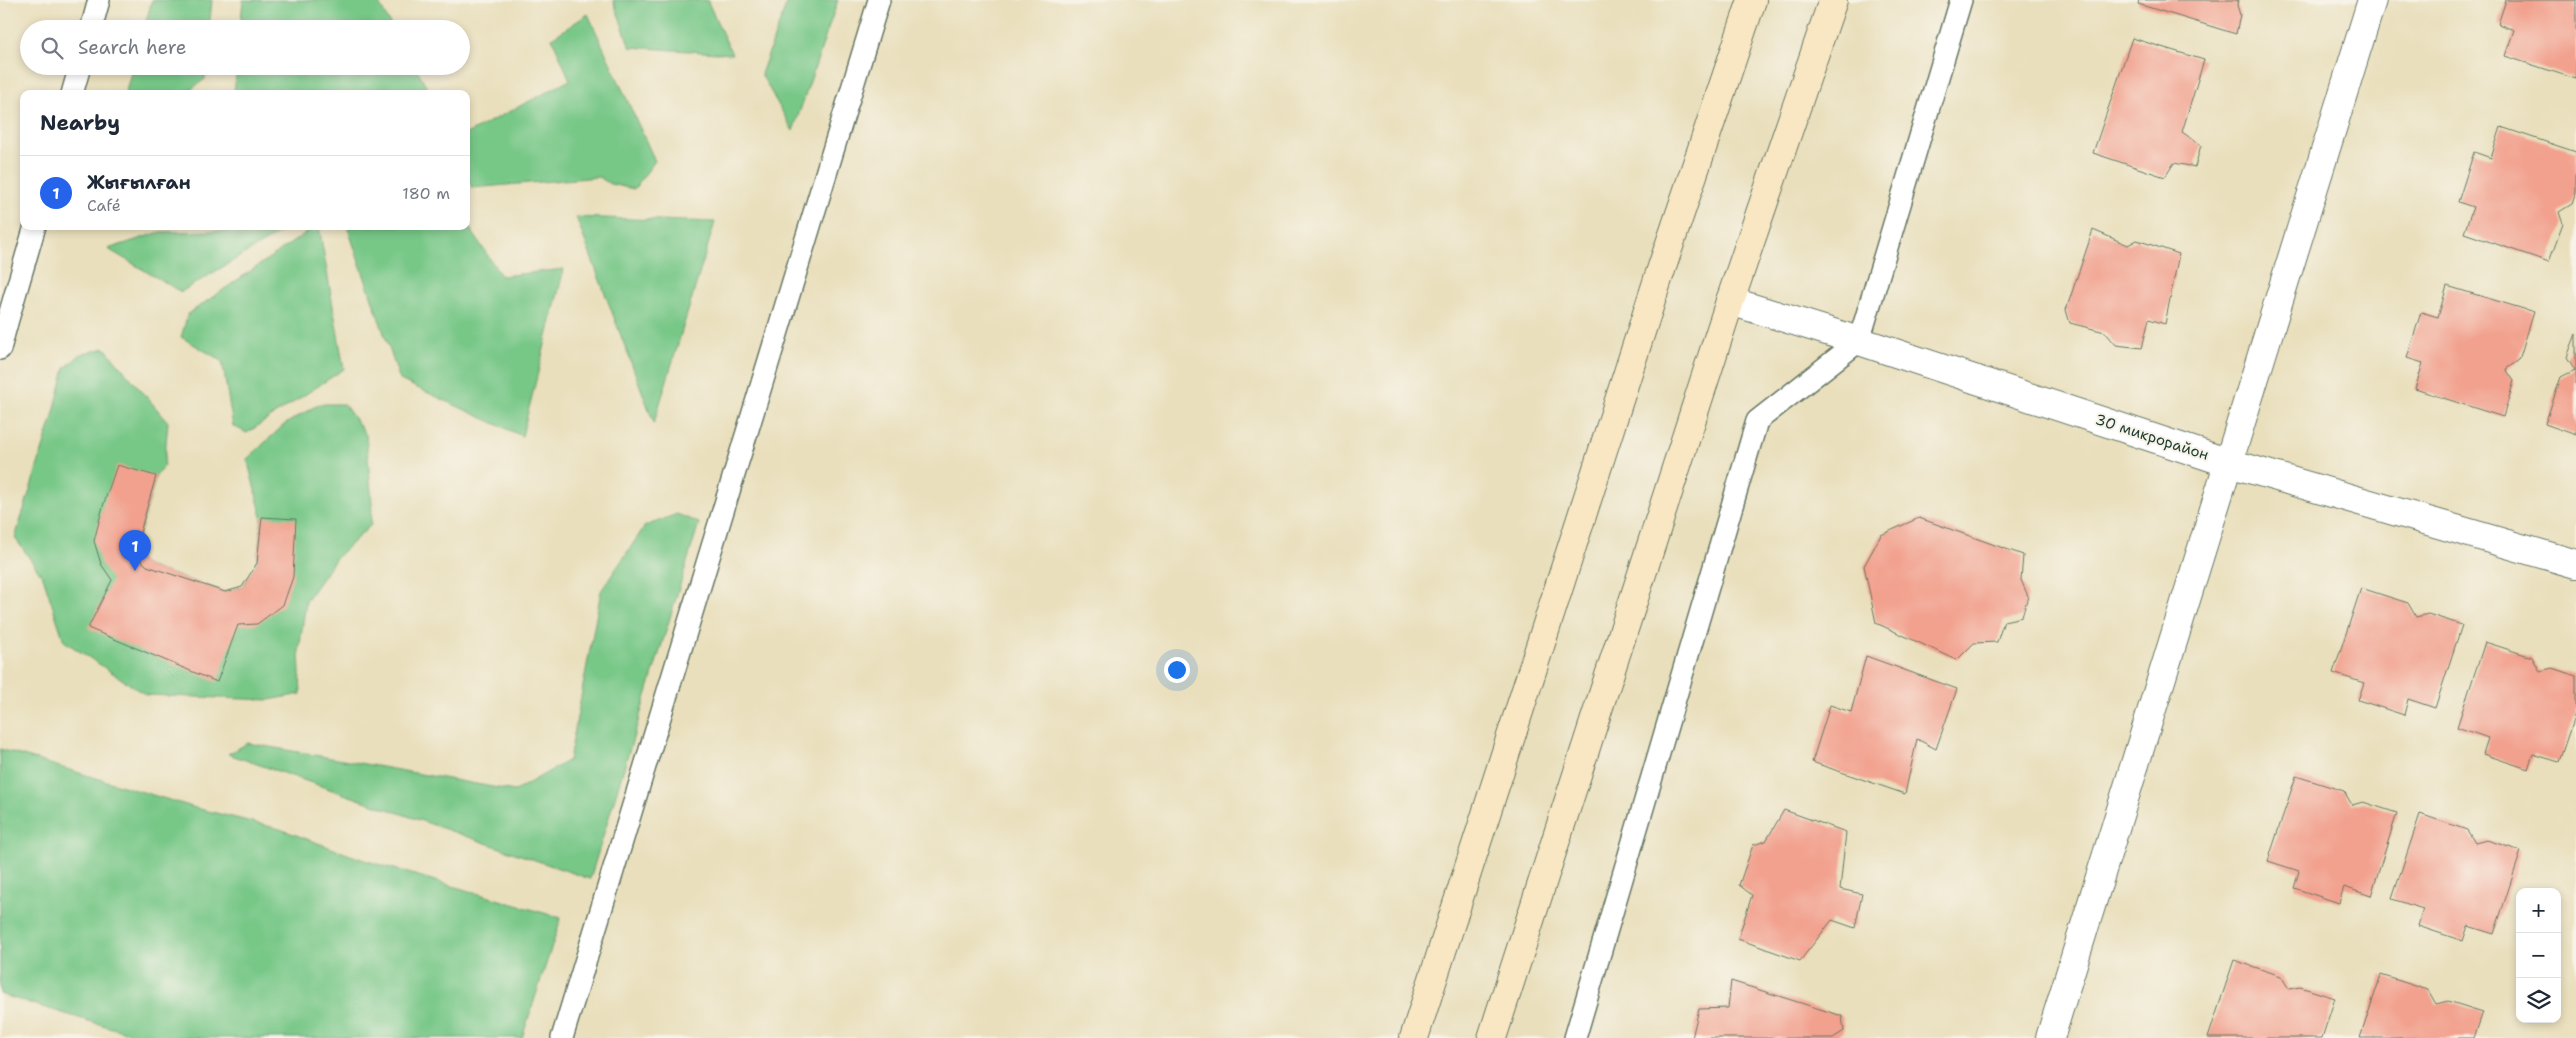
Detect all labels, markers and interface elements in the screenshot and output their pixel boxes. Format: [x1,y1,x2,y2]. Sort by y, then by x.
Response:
search box [20,20,470,75]
icon: search [38,34,66,62]
text: Search here [78,35,187,60]
text: Nearby [40,109,120,137]
text: Жығылған [87,170,191,195]
text: 1 [52,183,60,204]
text: 180 m [402,183,450,204]
text: Café [87,195,121,216]
street label: 30 микрорайон [2093,409,2211,465]
pin: 1 [119,530,151,571]
your location [1164,657,1190,683]
map controls [2516,888,2561,1023]
button: + [2516,888,2561,933]
button: − [2516,933,2561,978]
button: layers [2516,978,2561,1023]

